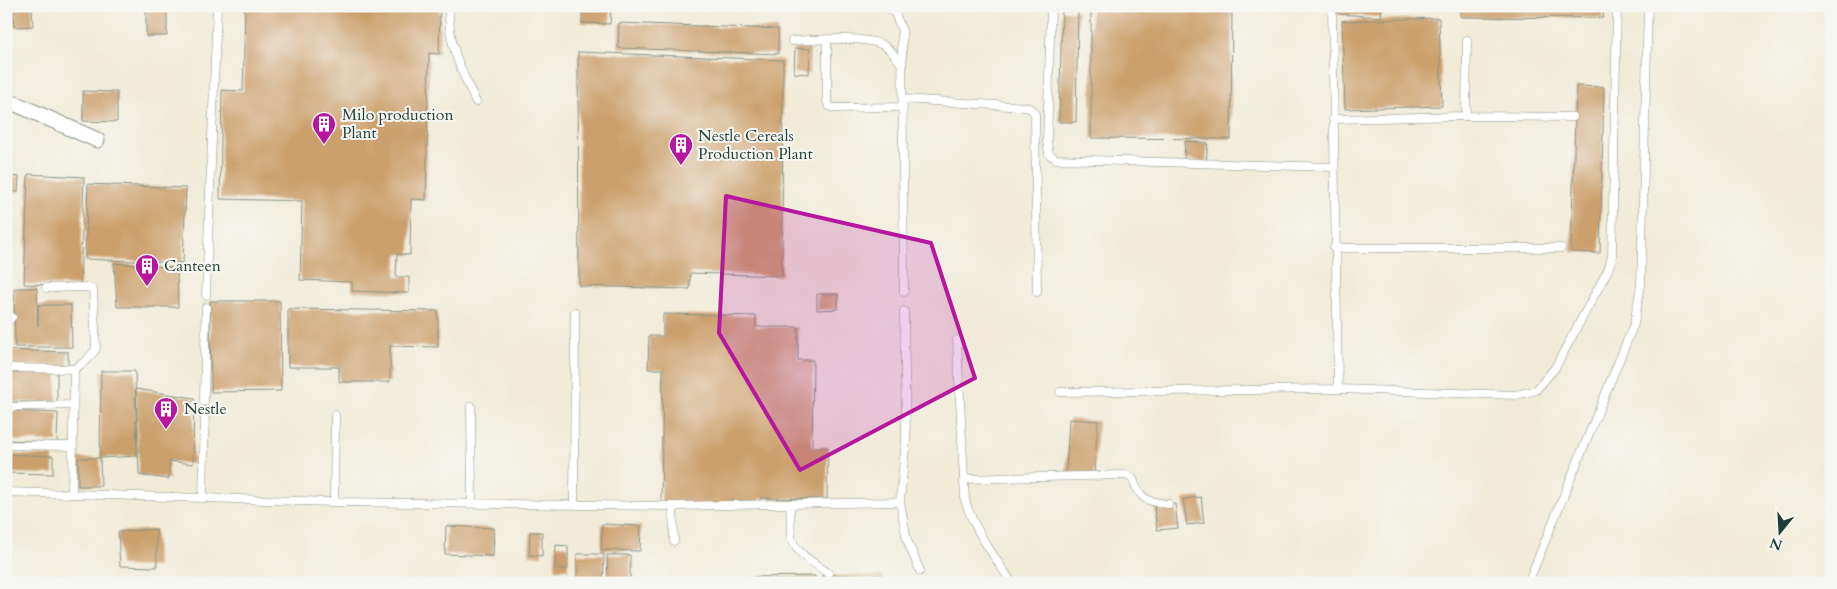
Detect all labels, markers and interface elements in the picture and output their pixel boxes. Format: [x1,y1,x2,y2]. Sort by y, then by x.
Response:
place label: Milo production Plant [342,104,453,144]
building icon: Milo production Plant [311,111,337,145]
place label: Nestle Cereals Production Plant [698,125,813,165]
building icon: Nestle Cereals Production Plant [668,132,694,166]
building icon: Canteen [134,253,160,287]
place label: Canteen [164,255,221,277]
building icon: Nestle [153,396,179,430]
place label: Nestle [184,398,227,420]
north arrow [1754,506,1804,556]
text: N [1767,533,1785,555]

